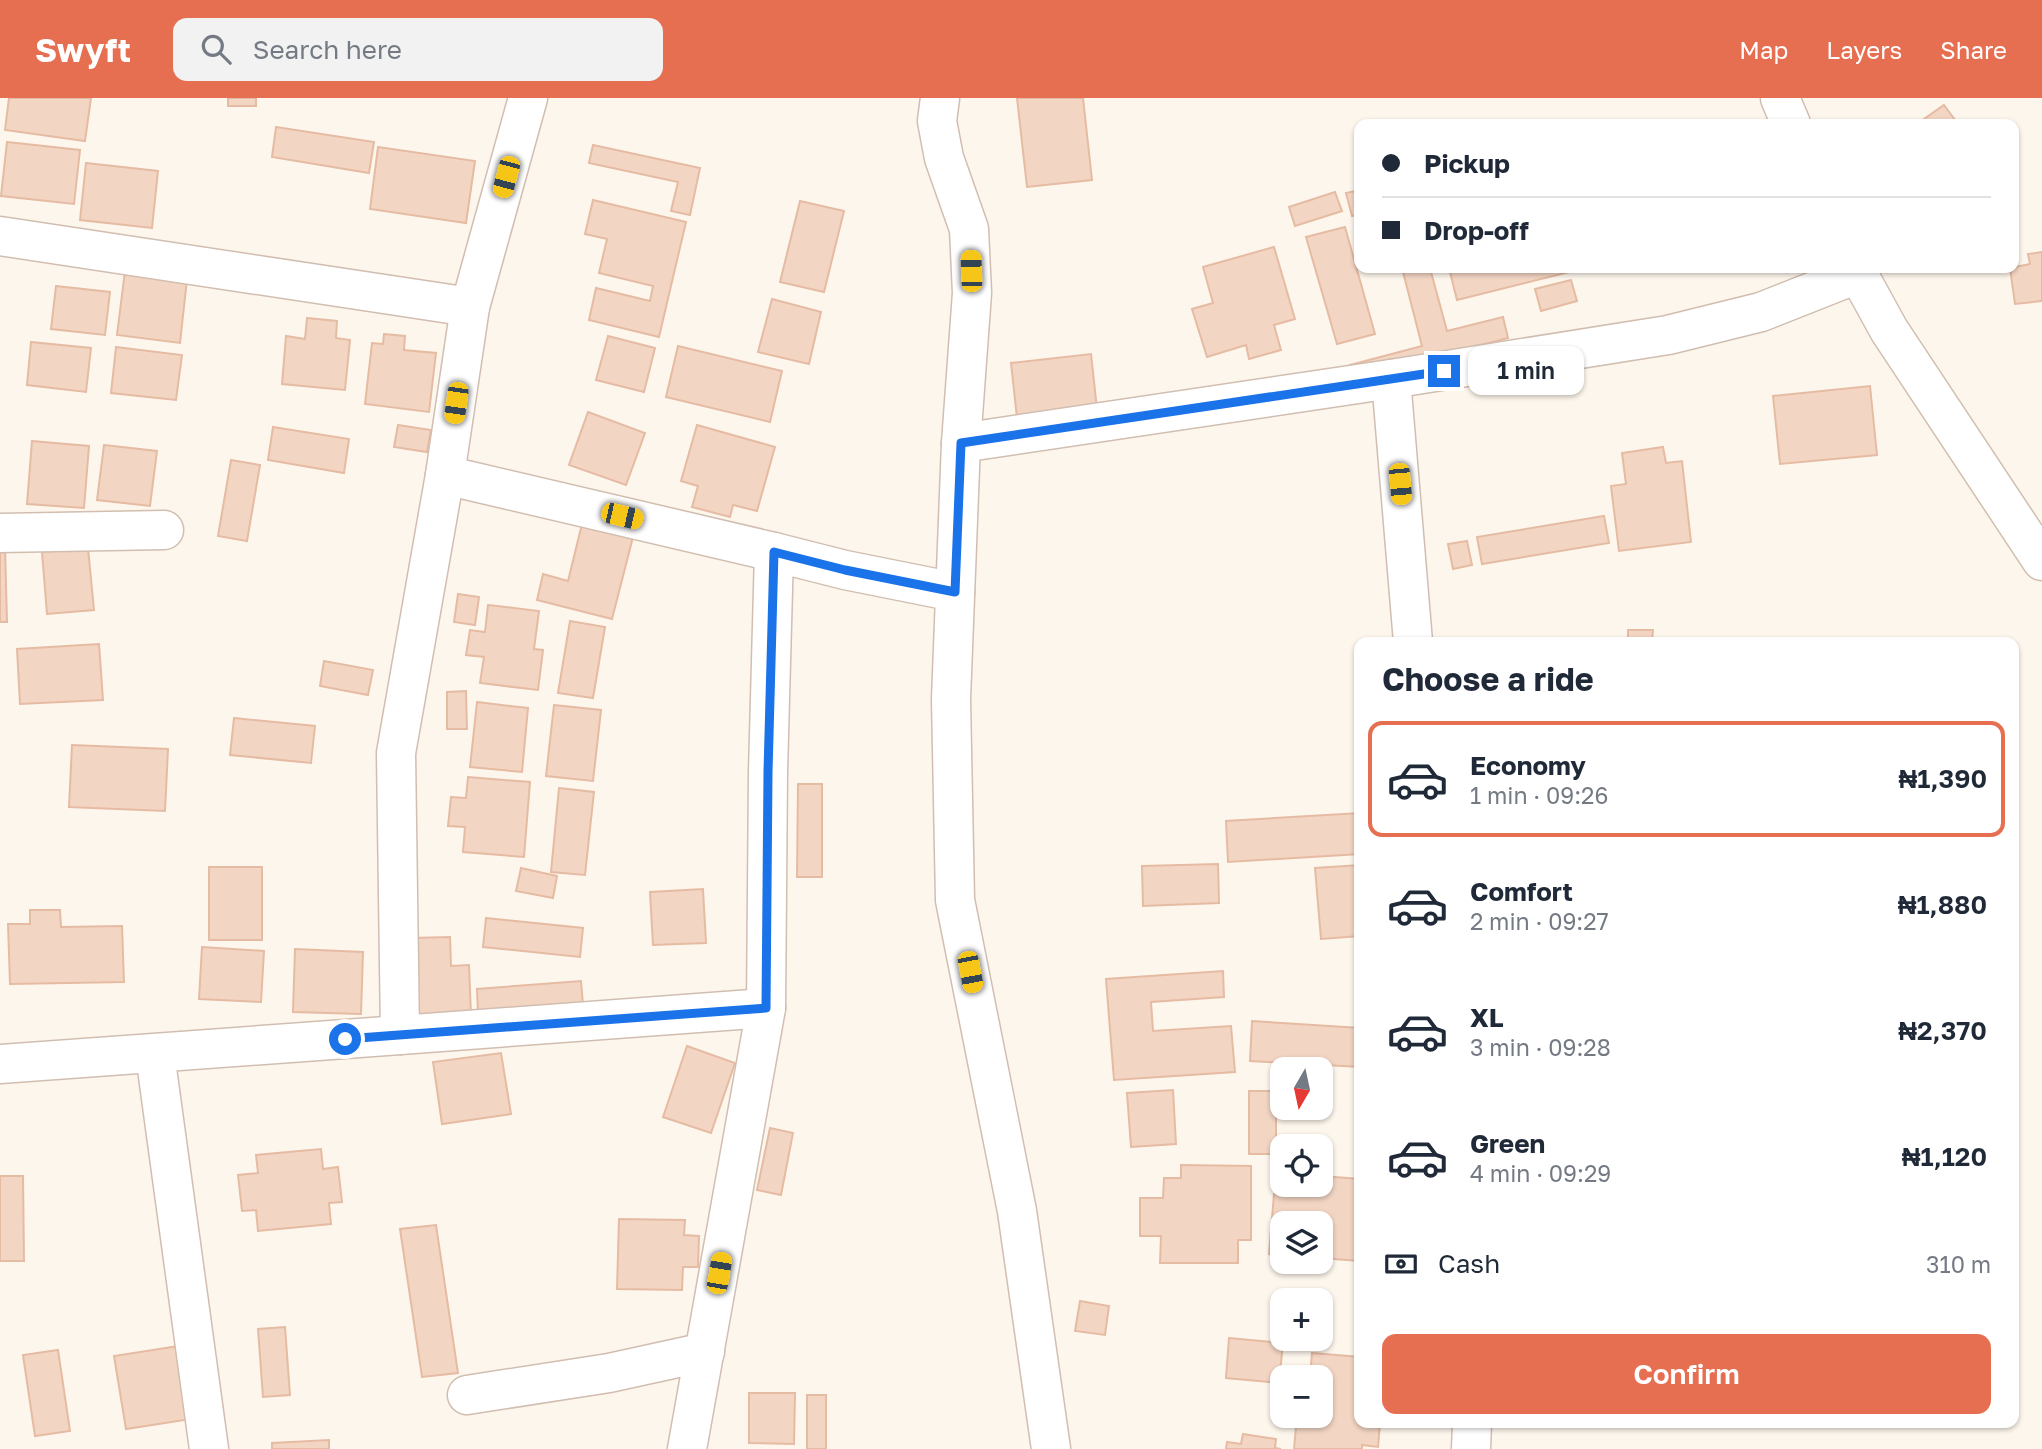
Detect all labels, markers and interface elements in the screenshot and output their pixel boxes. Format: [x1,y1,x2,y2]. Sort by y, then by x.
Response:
search box [173,18,663,81]
text: Swyft [35,30,131,69]
icon: search [197,30,235,68]
text: Search here [253,34,402,65]
text: Map [1739,35,1788,64]
text: Layers [1826,35,1902,64]
text: Share [1940,35,2007,64]
text: Pickup [1424,148,1510,179]
car [491,154,522,200]
text: Drop-off [1424,215,1529,246]
car [960,250,983,292]
callout: 1 min [1468,346,1584,396]
route end [1428,355,1460,387]
text: 1 min [1497,356,1555,384]
car [443,381,470,425]
car [1388,462,1413,506]
car [600,501,645,531]
text: Choose a ride [1382,660,1594,698]
icon: car [1386,748,1449,811]
text: Economy [1470,750,1586,781]
text: ₦1,390 [1899,763,1987,794]
text: 1 min · 09:26 [1470,781,1608,809]
icon: car [1386,874,1449,937]
text: Comfort [1470,876,1573,907]
text: ₦1,880 [1898,889,1987,920]
text: 2 min · 09:27 [1470,907,1609,935]
car [956,949,985,995]
icon: car [1386,1000,1449,1063]
text: XL [1470,1002,1504,1033]
text: ₦2,370 [1898,1015,1987,1046]
route start [329,1023,361,1055]
text: 3 min · 09:28 [1470,1033,1611,1061]
north arrow [1270,1057,1334,1120]
map controls [1270,1057,1333,1428]
icon: car [1386,1126,1449,1189]
text: Green [1470,1128,1545,1159]
button: locate [1270,1134,1333,1197]
text: ₦1,120 [1902,1141,1987,1172]
text: 4 min · 09:29 [1470,1159,1611,1187]
button: layers [1270,1211,1333,1274]
icon: cash [1382,1245,1420,1283]
text: Cash [1438,1248,1500,1279]
car [706,1250,733,1296]
text: 310 m [1926,1250,1991,1278]
button: + [1270,1288,1333,1351]
button: Confirm [1382,1334,1991,1414]
button: − [1270,1365,1333,1428]

